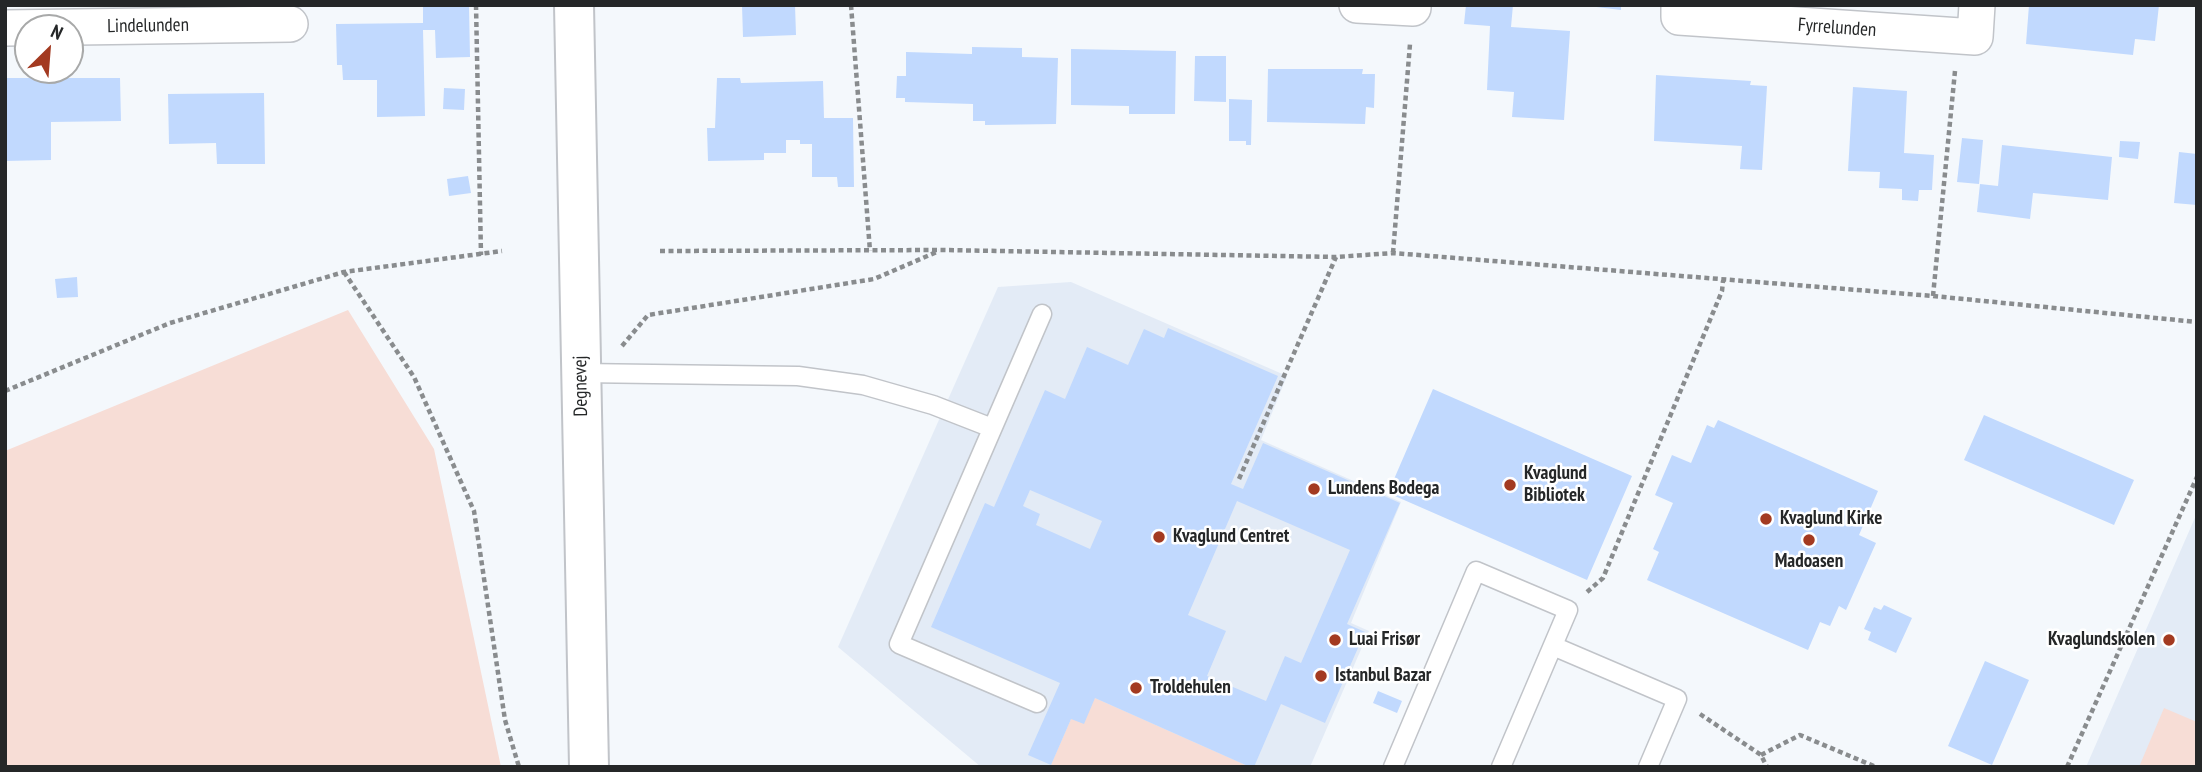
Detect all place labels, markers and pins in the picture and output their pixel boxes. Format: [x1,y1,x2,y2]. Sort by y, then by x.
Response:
place label: Kvaglund Bibliotek [1524,463,1587,507]
marker: Kvaglund Bibliotek [1502,477,1518,493]
place label: Lundens Bodega [1328,478,1439,500]
marker: Lundens Bodega [1306,481,1322,497]
place label: Kvaglund Kirke [1780,508,1882,530]
marker: Kvaglund Kirke [1758,511,1774,527]
place label: Kvaglund Centret [1173,526,1289,548]
marker: Kvaglund Centret [1151,529,1167,545]
marker: Madoasen [1801,532,1817,548]
place label: Madoasen [1775,551,1843,573]
place label: Luai Frisør [1349,629,1420,651]
place label: Kvaglundskolen [2048,629,2155,651]
marker: Luai Frisør [1327,632,1343,648]
marker: Kvaglundskolen [2161,632,2177,648]
place label: Istanbul Bazar [1335,665,1431,687]
marker: Istanbul Bazar [1313,668,1329,684]
place label: Troldehulen [1150,677,1231,699]
marker: Troldehulen [1128,680,1144,696]

